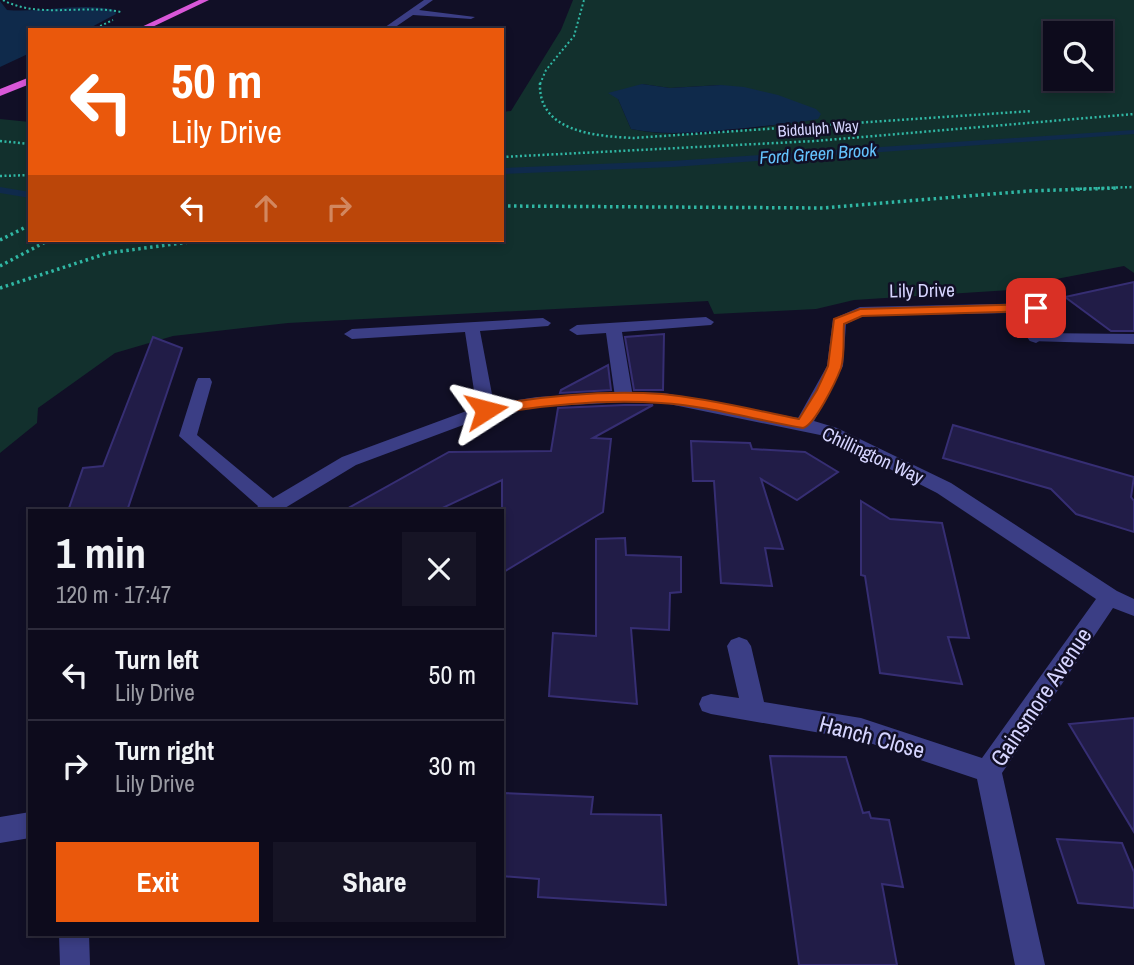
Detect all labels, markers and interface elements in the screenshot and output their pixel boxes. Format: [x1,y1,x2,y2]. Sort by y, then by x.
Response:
map controls [1043,21,1113,91]
button: search [1043,21,1113,91]
text: 50 m [171,47,263,113]
icon: left [56,56,147,147]
text: Lily Drive [171,110,282,153]
street label: Biddulph Way [777,114,860,142]
water label: Ford Green Brook [758,137,878,170]
icon: left [174,189,212,227]
icon: ahead [247,189,285,227]
icon: right [320,189,358,227]
street label: Lily Drive [889,276,955,304]
pin [1006,278,1066,338]
icon: arrive [1017,289,1055,327]
position arrow [449,373,523,447]
street label: Chillington Way [818,420,928,490]
text: 1 min [56,525,146,581]
button: close [402,532,476,606]
text: 120 m · 17:47 [56,579,171,610]
street label: Gainsmore Avenue [983,621,1098,772]
text: Turn left [115,642,199,677]
icon: left [56,656,94,694]
text: 50 m [429,657,476,692]
text: Lily Drive [115,677,195,708]
street label: Hanch Close [816,708,928,765]
text: Turn right [115,733,214,768]
icon: right [56,747,94,785]
text: 30 m [429,748,476,783]
text: Lily Drive [115,768,195,799]
button: Exit [56,842,259,922]
button: Share [273,842,476,922]

